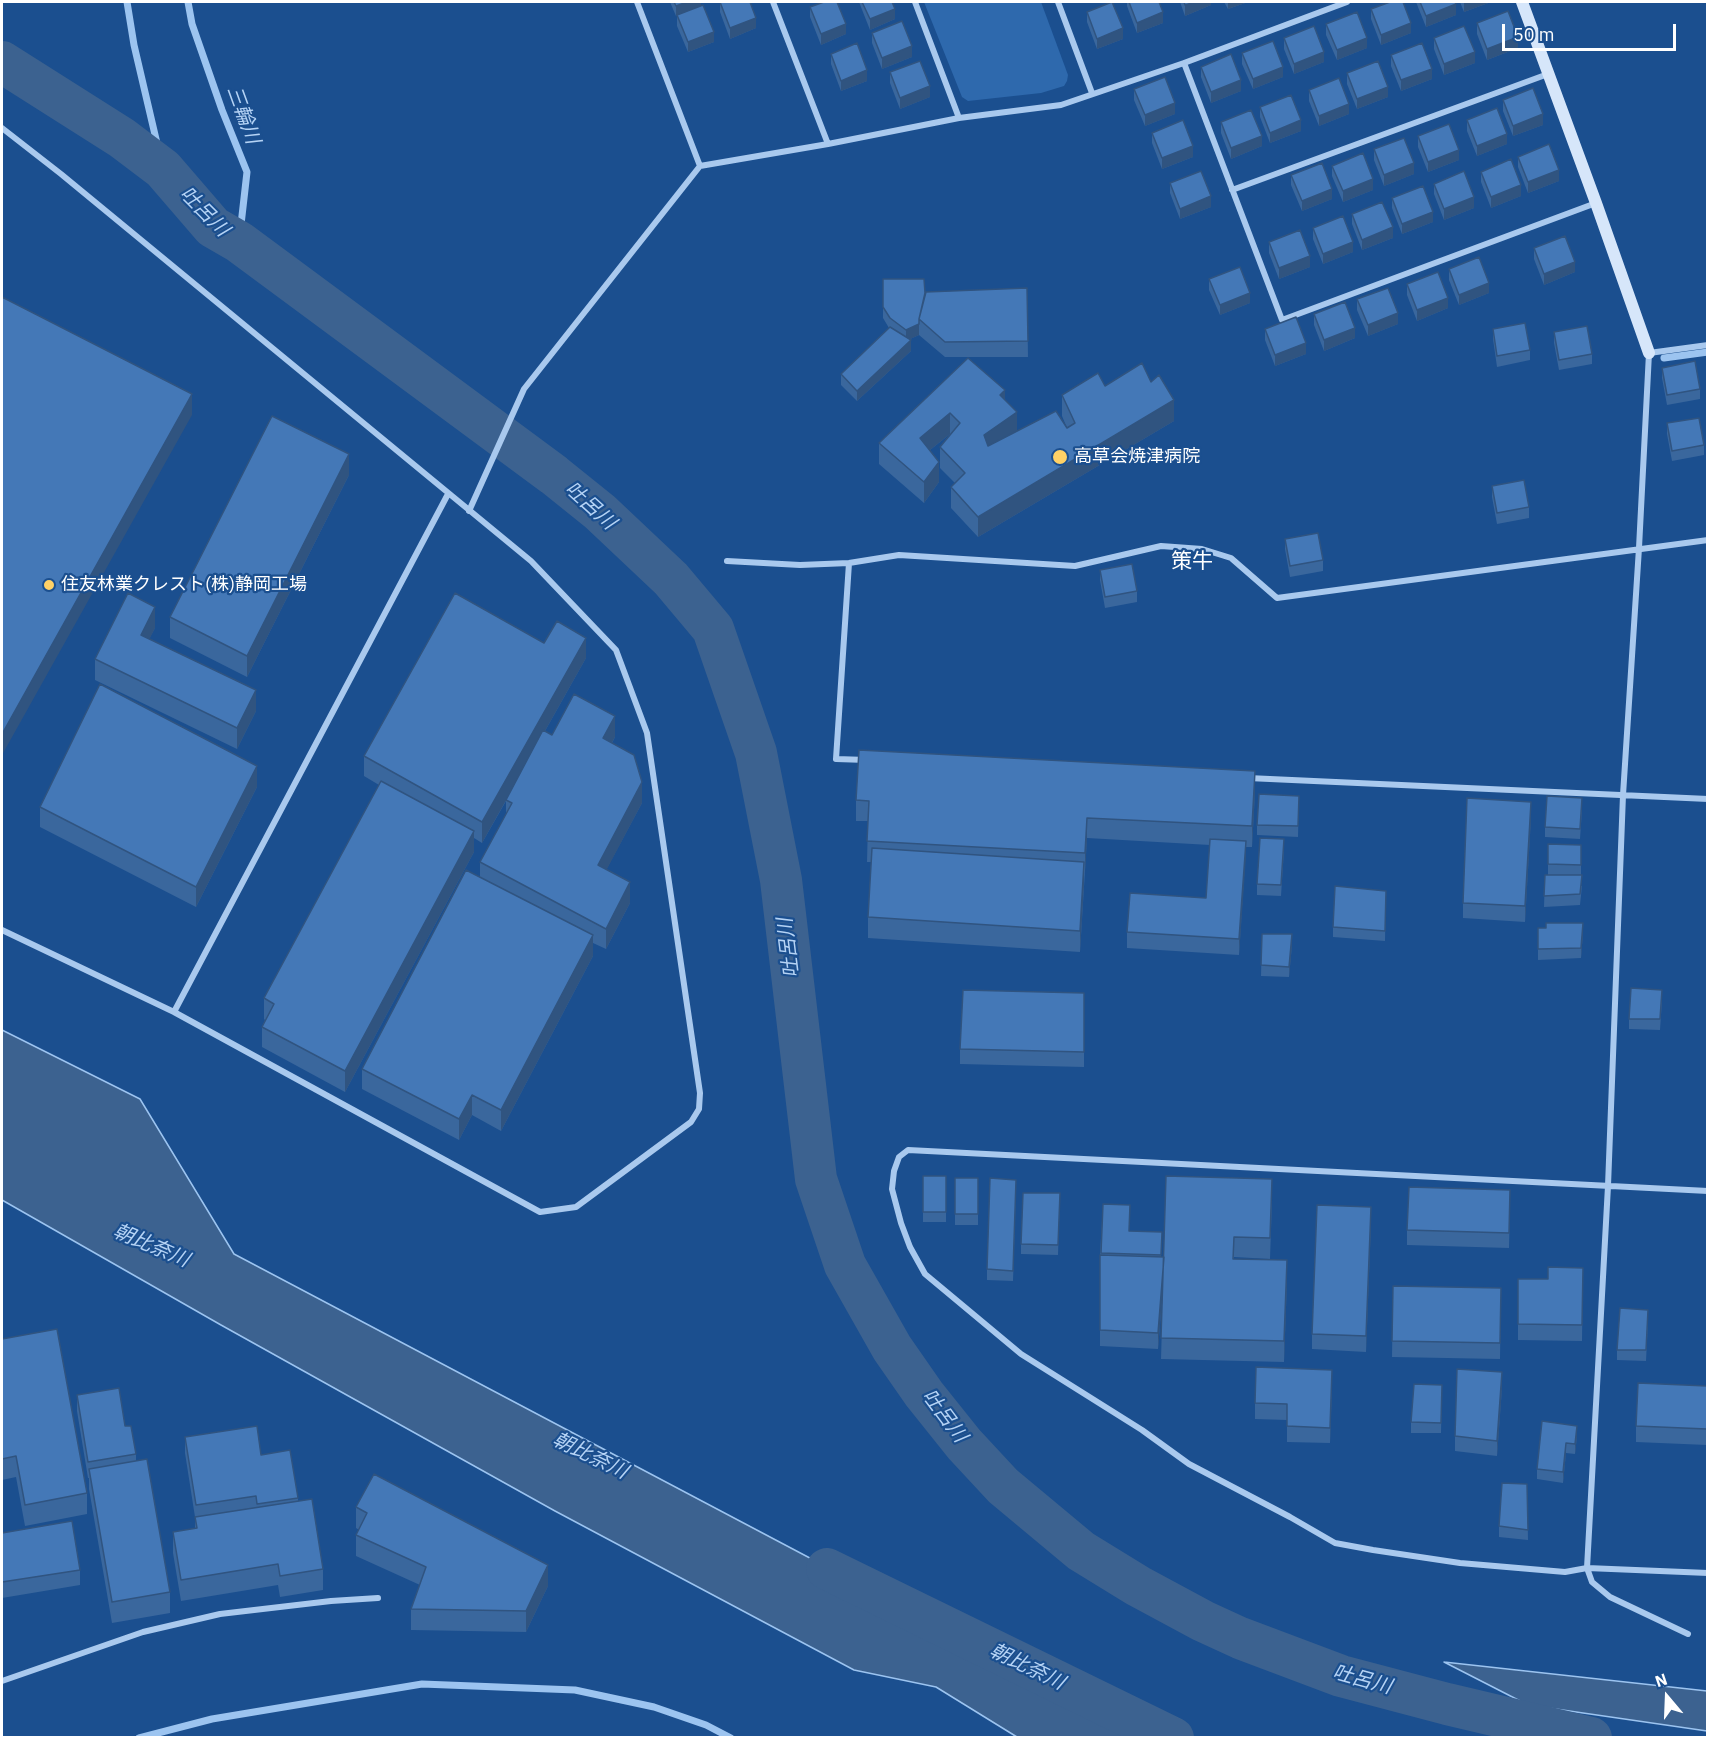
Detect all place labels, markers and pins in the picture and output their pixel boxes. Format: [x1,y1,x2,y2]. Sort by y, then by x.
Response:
place label: 高草会焼津病院 [1074,446,1200,468]
marker: 高草会焼津病院 [1051,448,1069,466]
place label: 住友林業クレスト(株)静岡工場 [61,574,307,596]
marker: 住友林業クレスト(株)静岡工場 [42,578,56,592]

